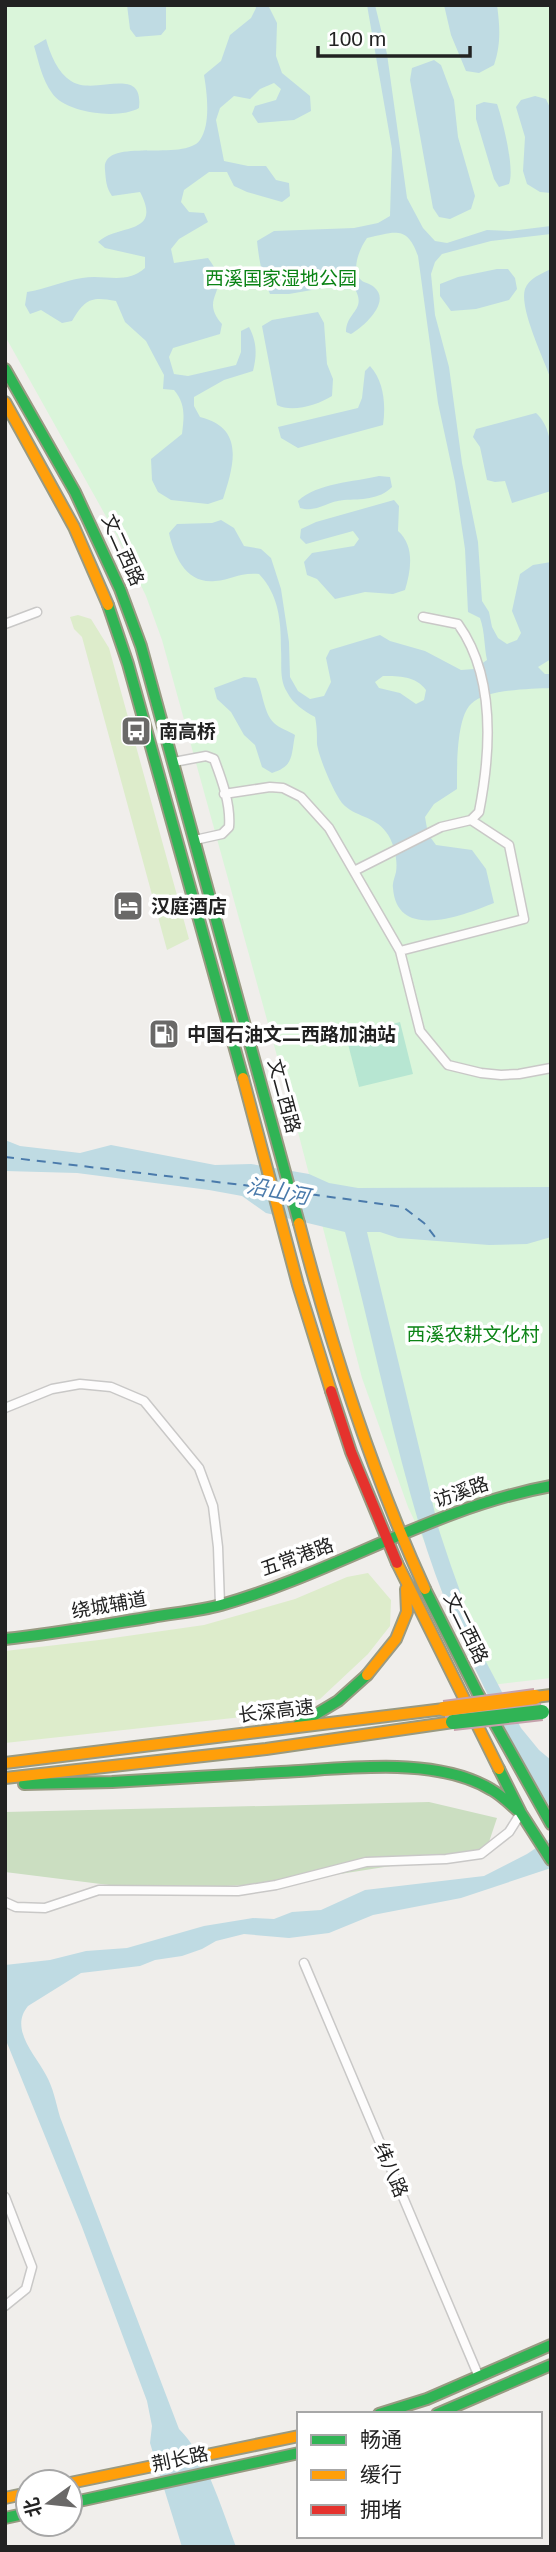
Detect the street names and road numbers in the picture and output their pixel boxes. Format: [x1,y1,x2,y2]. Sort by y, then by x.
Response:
street label: 文二西路 [98,511,148,589]
street label: 文二西路 [264,1057,304,1135]
street label: 访溪路 [431,1473,491,1511]
street label: 五常港路 [258,1534,336,1580]
street label: 绕城辅道 [70,1588,148,1622]
street label: 文二西路 [440,1589,492,1667]
street label: 长深高速 [237,1696,315,1726]
street label: 纬八路 [370,2140,412,2200]
street label: 荆长路 [150,2443,210,2475]

